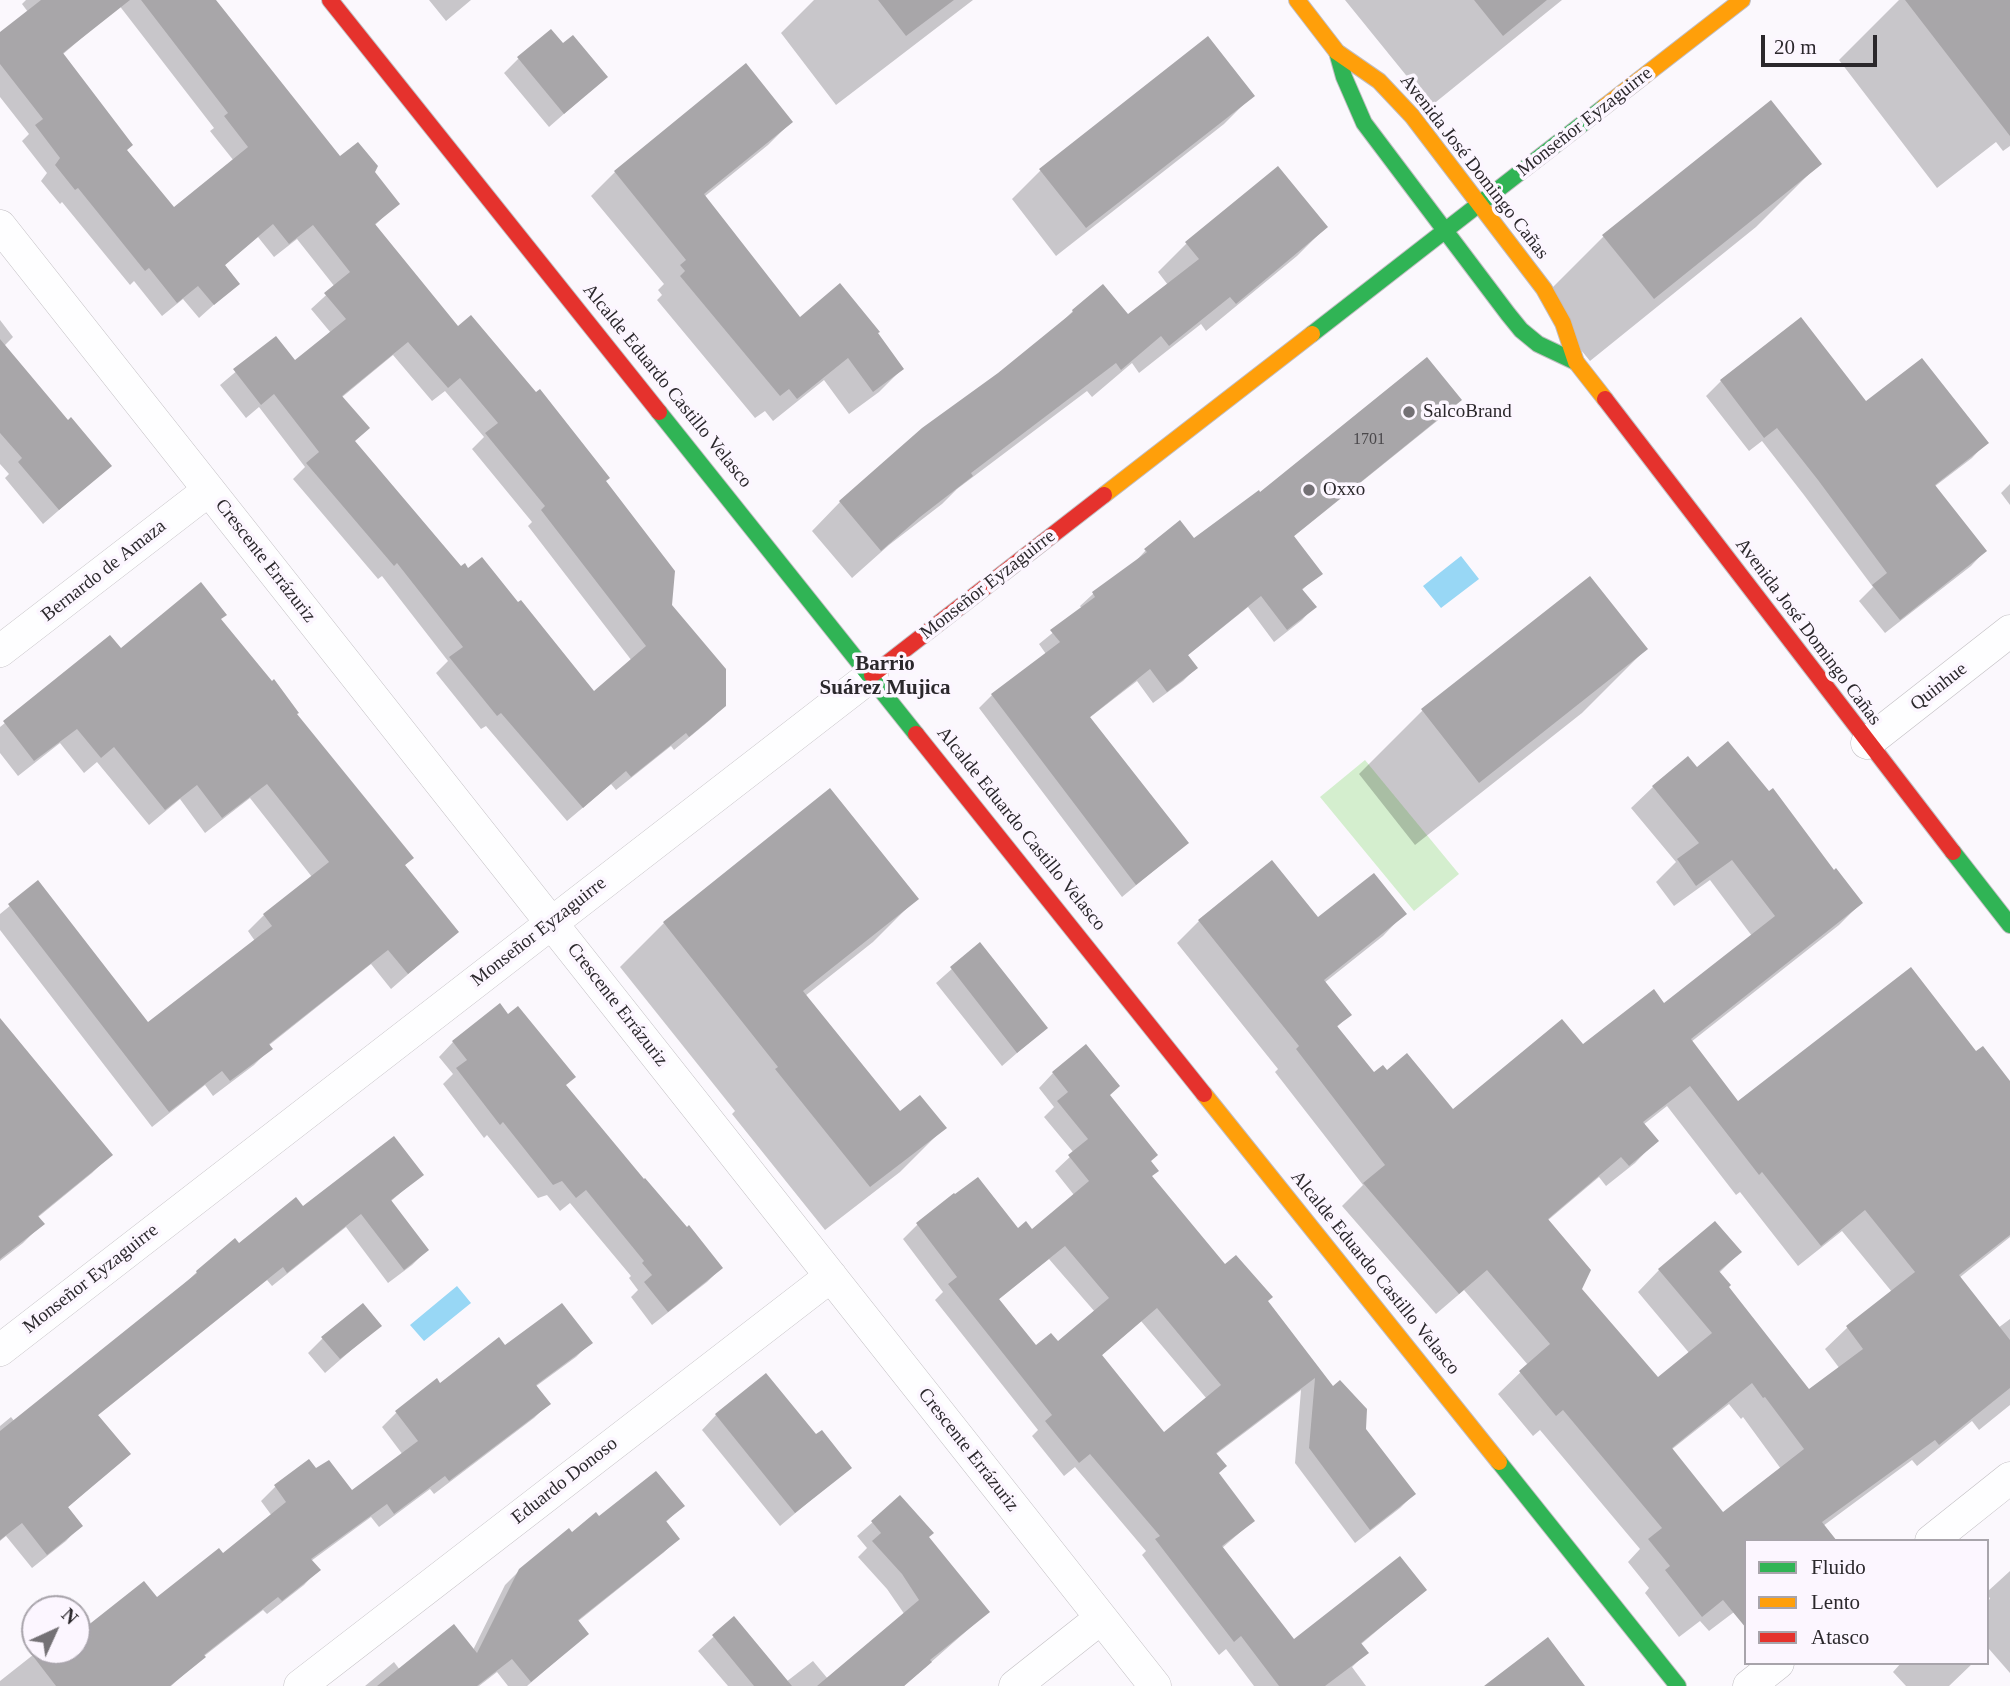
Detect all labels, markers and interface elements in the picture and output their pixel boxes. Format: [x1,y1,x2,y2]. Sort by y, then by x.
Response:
scale bar [1765,21,1881,65]
text: 20 m [1774,35,1817,59]
street label: Monseñor Eyzaguirre [1513,62,1657,182]
street label: Avenida José Domingo Cañas [1395,70,1553,264]
street label: Alcalde Eduardo Castillo Velasco [578,279,756,493]
place label: SalcoBrand [1423,401,1512,423]
marker: SalcoBrand [1401,404,1417,420]
house number: 1701 [1353,430,1385,450]
place label: Oxxo [1323,479,1365,501]
marker: Oxxo [1301,482,1317,498]
street label: Crescente Errázuriz [210,495,320,627]
street label: Bernardo de Amaza [37,515,171,627]
street label: Monseñor Eyzaguirre [916,525,1060,645]
street label: Avenida José Domingo Cañas [1730,534,1886,730]
district label: Barrio Suárez Mujica [820,652,950,702]
street label: Quinhue [1906,658,1972,716]
street label: Alcalde Eduardo Castillo Velasco [932,722,1110,936]
street label: Monseñor Eyzaguirre [467,872,611,992]
street label: Crescente Errázuriz [562,939,672,1071]
street label: Alcalde Eduardo Castillo Velasco [1286,1166,1464,1380]
street label: Monseñor Eyzaguirre [19,1219,163,1339]
street label: Crescente Errázuriz [913,1384,1023,1516]
street label: Eduardo Donoso [507,1433,623,1529]
legend [1744,1539,1989,1665]
text: Fluido [1811,1555,1866,1579]
text: Lento [1811,1590,1860,1614]
north arrow [21,1595,91,1665]
text: N [58,1604,82,1628]
text: Atasco [1811,1625,1869,1649]

